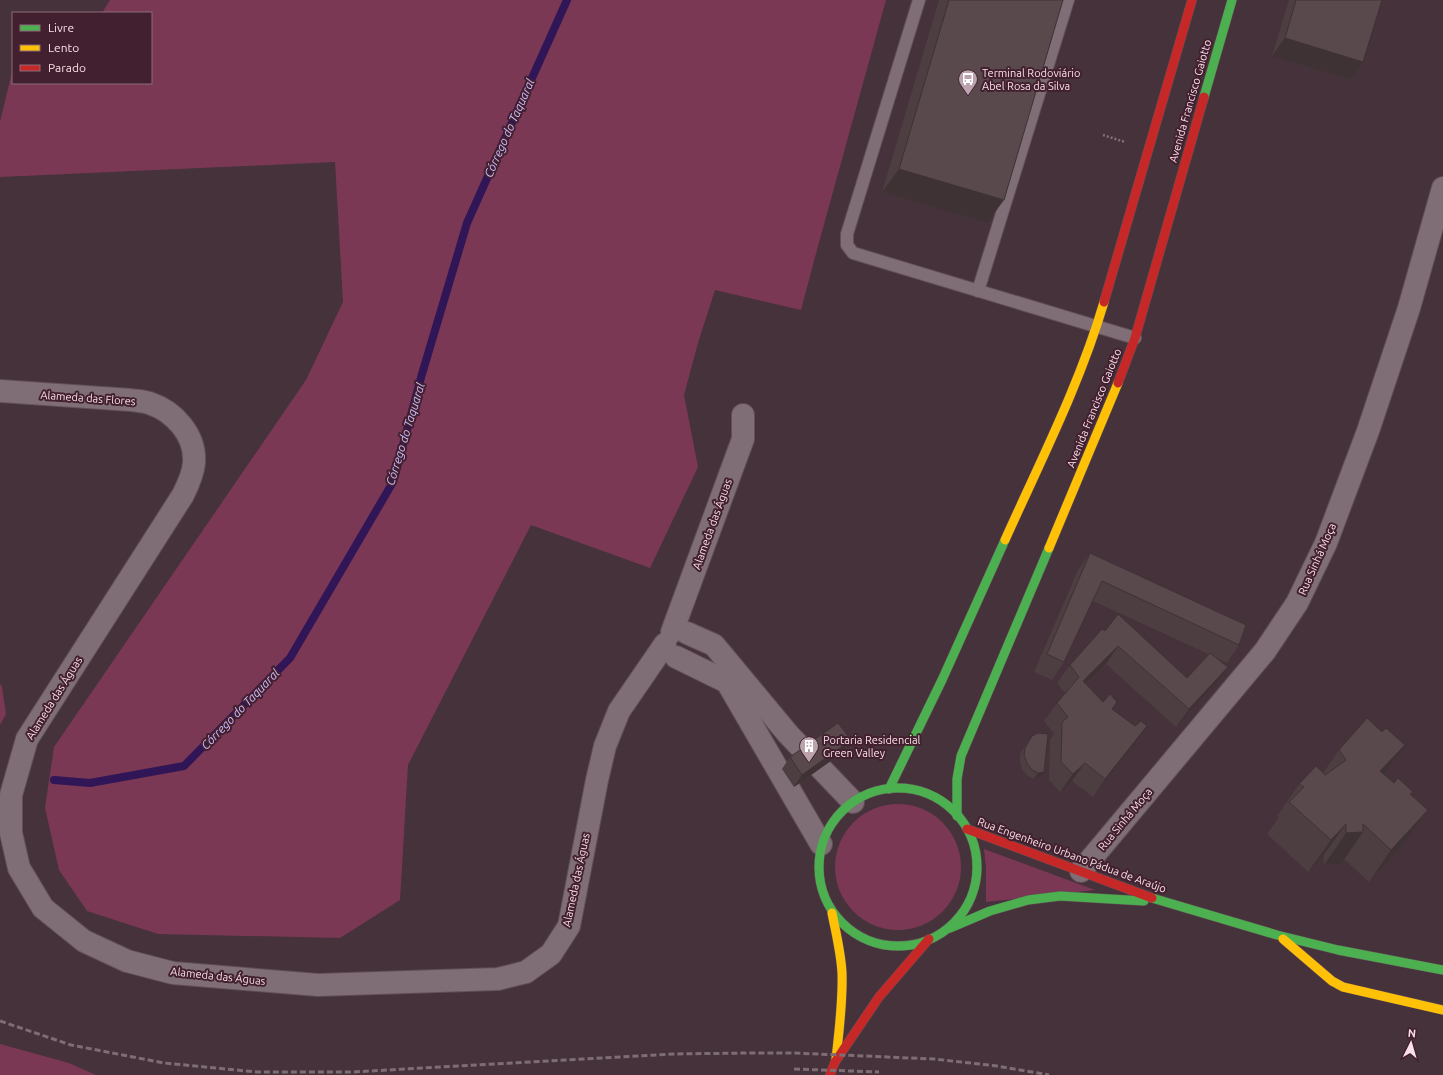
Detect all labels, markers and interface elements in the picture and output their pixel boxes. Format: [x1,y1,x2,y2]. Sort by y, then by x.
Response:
legend [12,12,152,84]
text: Livre [48,21,74,34]
street label: Avenida Francisco Gaiotto [1167,38,1213,164]
text: Lento [48,41,79,54]
text: Parado [48,61,86,74]
place label: Terminal Rodoviário Abel Rosa da Silva [982,67,1080,92]
bus stop icon: Terminal Rodoviário Abel Rosa da Silva [957,68,979,96]
water label: Córrego do Taquaral [481,76,537,179]
street label: Avenida Francisco Gaiotto [1065,347,1123,469]
water label: Córrego do Taquaral [383,381,427,487]
street label: Alameda das Flores [40,389,136,407]
street label: Alameda das Águas [689,477,734,571]
street label: Rua Sinhá Moça [1296,521,1338,597]
street label: Alameda das Águas [23,654,84,742]
water label: Córrego do Taquaral [198,666,282,752]
place label: Portaria Residencial Green Valley [823,734,921,759]
building icon: Portaria Residencial Green Valley [798,735,820,763]
street label: Rua Sinhá Moça [1096,786,1154,852]
street label: Rua Engenheiro Urbano Pádua de Araújo [976,815,1168,895]
street label: Alameda das Águas [559,832,592,928]
street label: Alameda das Águas [170,964,266,987]
north arrow [1391,1023,1431,1063]
text: N [1407,1027,1416,1039]

